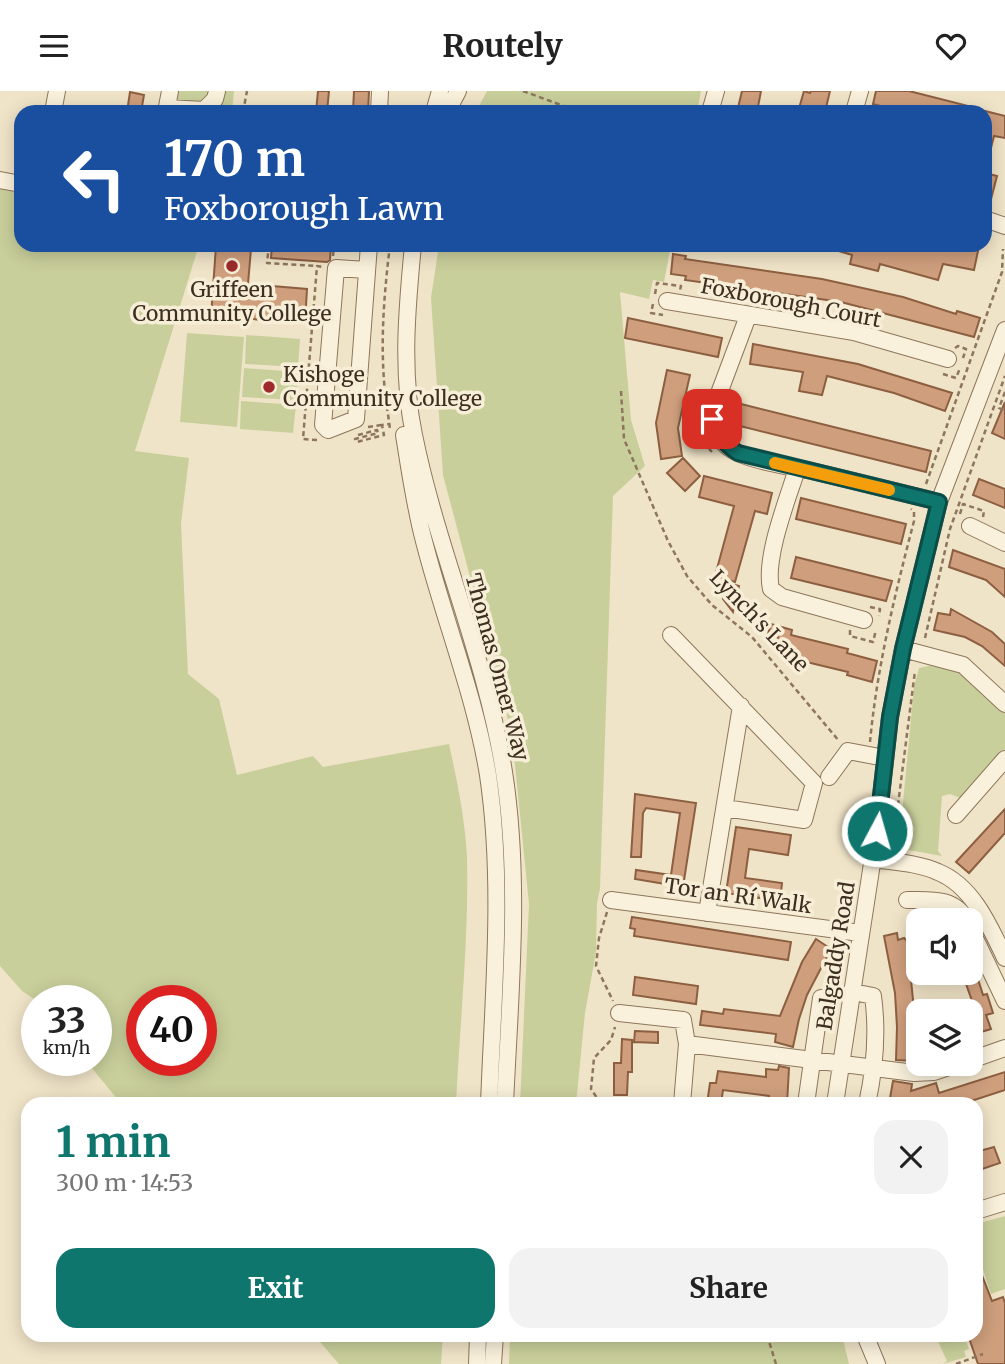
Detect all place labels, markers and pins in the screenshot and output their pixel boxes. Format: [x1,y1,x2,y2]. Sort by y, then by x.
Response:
marker: Griffeen Community College [224,258,240,274]
place label: Griffeen Community College [133,276,332,327]
place label: Kishoge Community College [283,361,482,412]
marker: Kishoge Community College [261,379,277,395]
pin [682,389,742,449]

